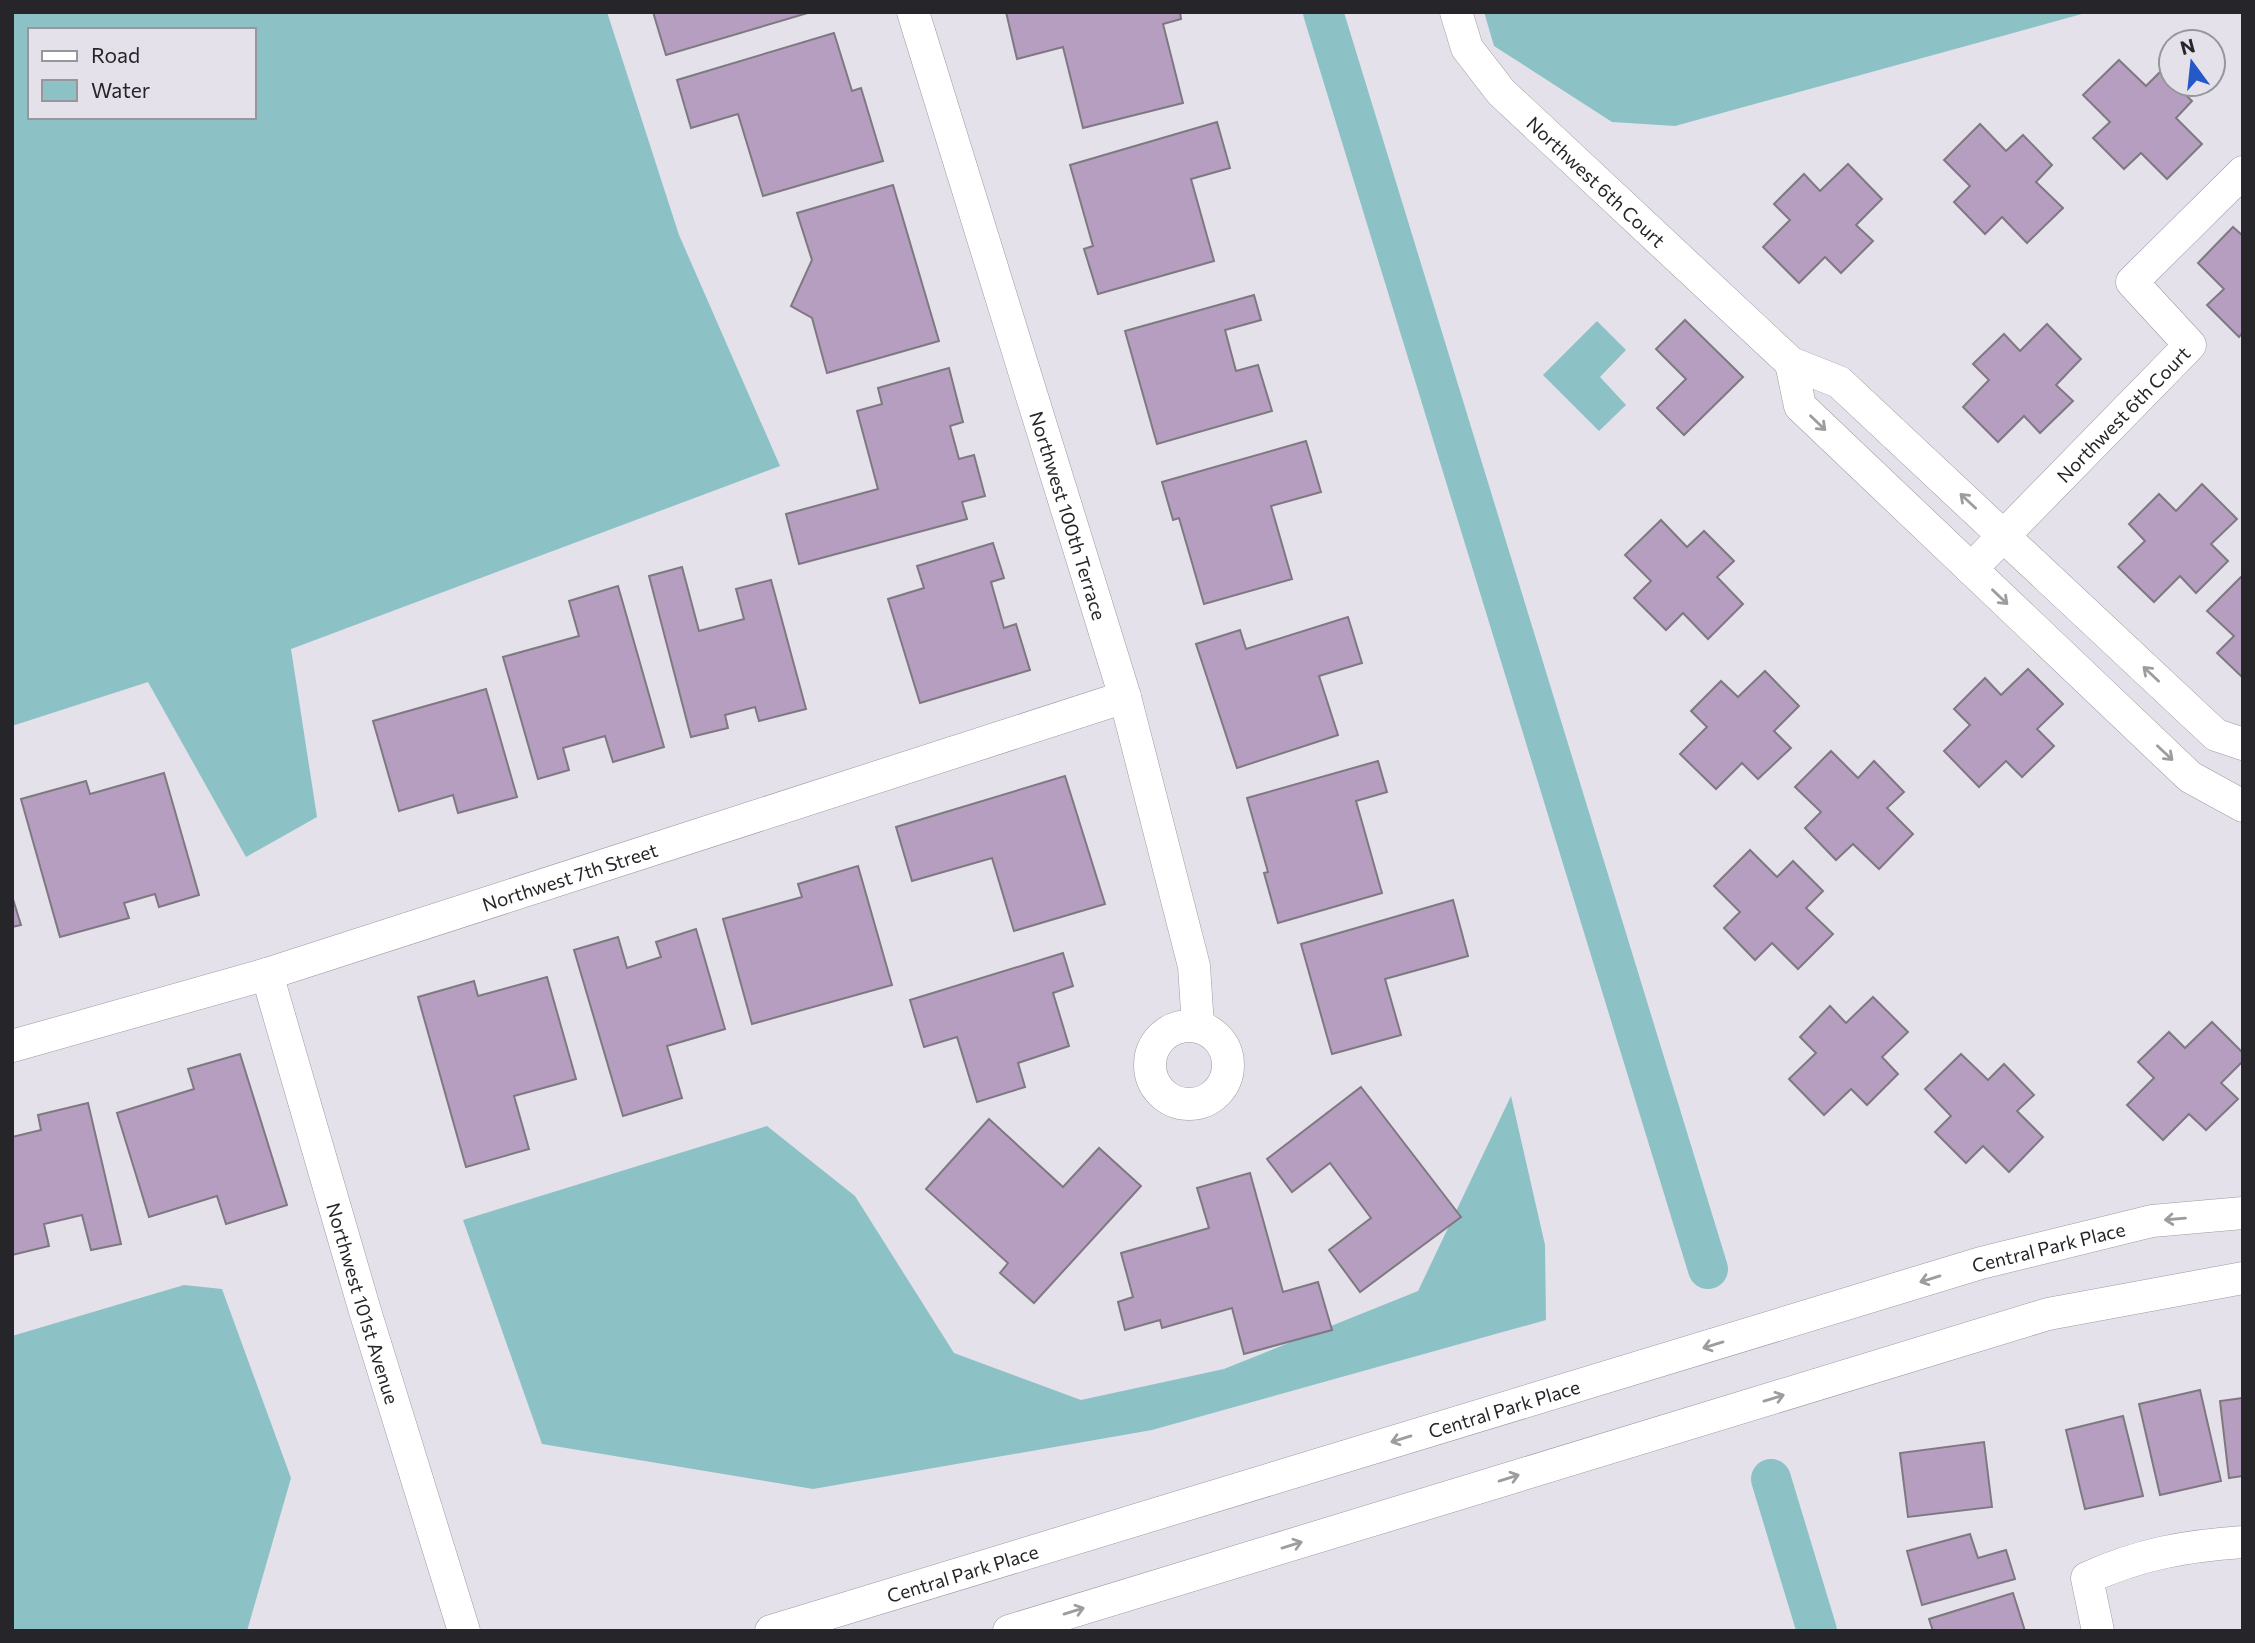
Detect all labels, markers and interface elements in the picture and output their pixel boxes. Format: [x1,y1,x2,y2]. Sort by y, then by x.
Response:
legend [28,28,256,119]
north arrow [2157,28,2227,98]
text: N [2178,33,2197,59]
text: Road [91,42,140,67]
text: Water [91,77,150,102]
street label: Northwest 6th Court [1523,111,1671,252]
street label: Northwest 6th Court [2051,341,2194,487]
street label: Northwest 100th Terrace [1026,408,1112,623]
one-way arrow [1809,414,1826,431]
one-way arrow [1959,493,1977,509]
one-way arrow [1991,588,2008,605]
one-way arrow [2143,666,2160,683]
one-way arrow [2156,745,2173,762]
street label: Northwest 7th Street [479,837,660,915]
street label: Northwest 101st Avenue [323,1200,404,1407]
one-way arrow [2164,1213,2187,1226]
street label: Central Park Place [1969,1217,2127,1277]
one-way arrow [1920,1273,1942,1286]
one-way arrow [1702,1339,1724,1352]
street label: Central Park Place [1425,1374,1582,1442]
one-way arrow [1763,1390,1785,1403]
one-way arrow [1390,1434,1412,1447]
one-way arrow [1498,1471,1520,1484]
one-way arrow [1281,1537,1303,1550]
street label: Central Park Place [884,1539,1041,1607]
one-way arrow [1063,1603,1085,1616]

